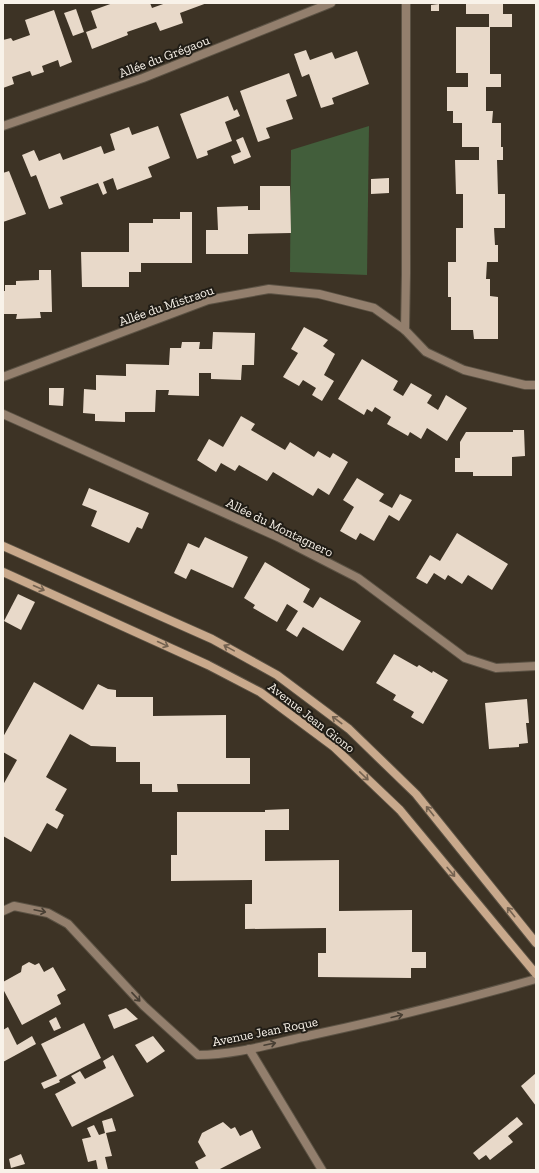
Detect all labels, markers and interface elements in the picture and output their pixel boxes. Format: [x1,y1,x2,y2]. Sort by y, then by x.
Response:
street label: Allée du Grégaou [117,32,212,81]
street label: Allée du Mistraou [117,282,216,329]
street label: Allée du Montagnero [224,495,336,560]
one-way arrow [32,585,44,592]
one-way arrow [157,641,169,648]
one-way arrow [223,644,235,652]
street label: Avenue Jean Giono [265,679,358,756]
one-way arrow [332,716,343,724]
one-way arrow [359,771,369,780]
one-way arrow [425,806,434,817]
one-way arrow [446,867,455,877]
one-way arrow [33,907,46,915]
one-way arrow [507,907,516,918]
one-way arrow [131,992,140,1002]
one-way arrow [390,1011,403,1019]
street label: Avenue Jean Roque [211,1014,319,1049]
one-way arrow [263,1040,276,1048]

